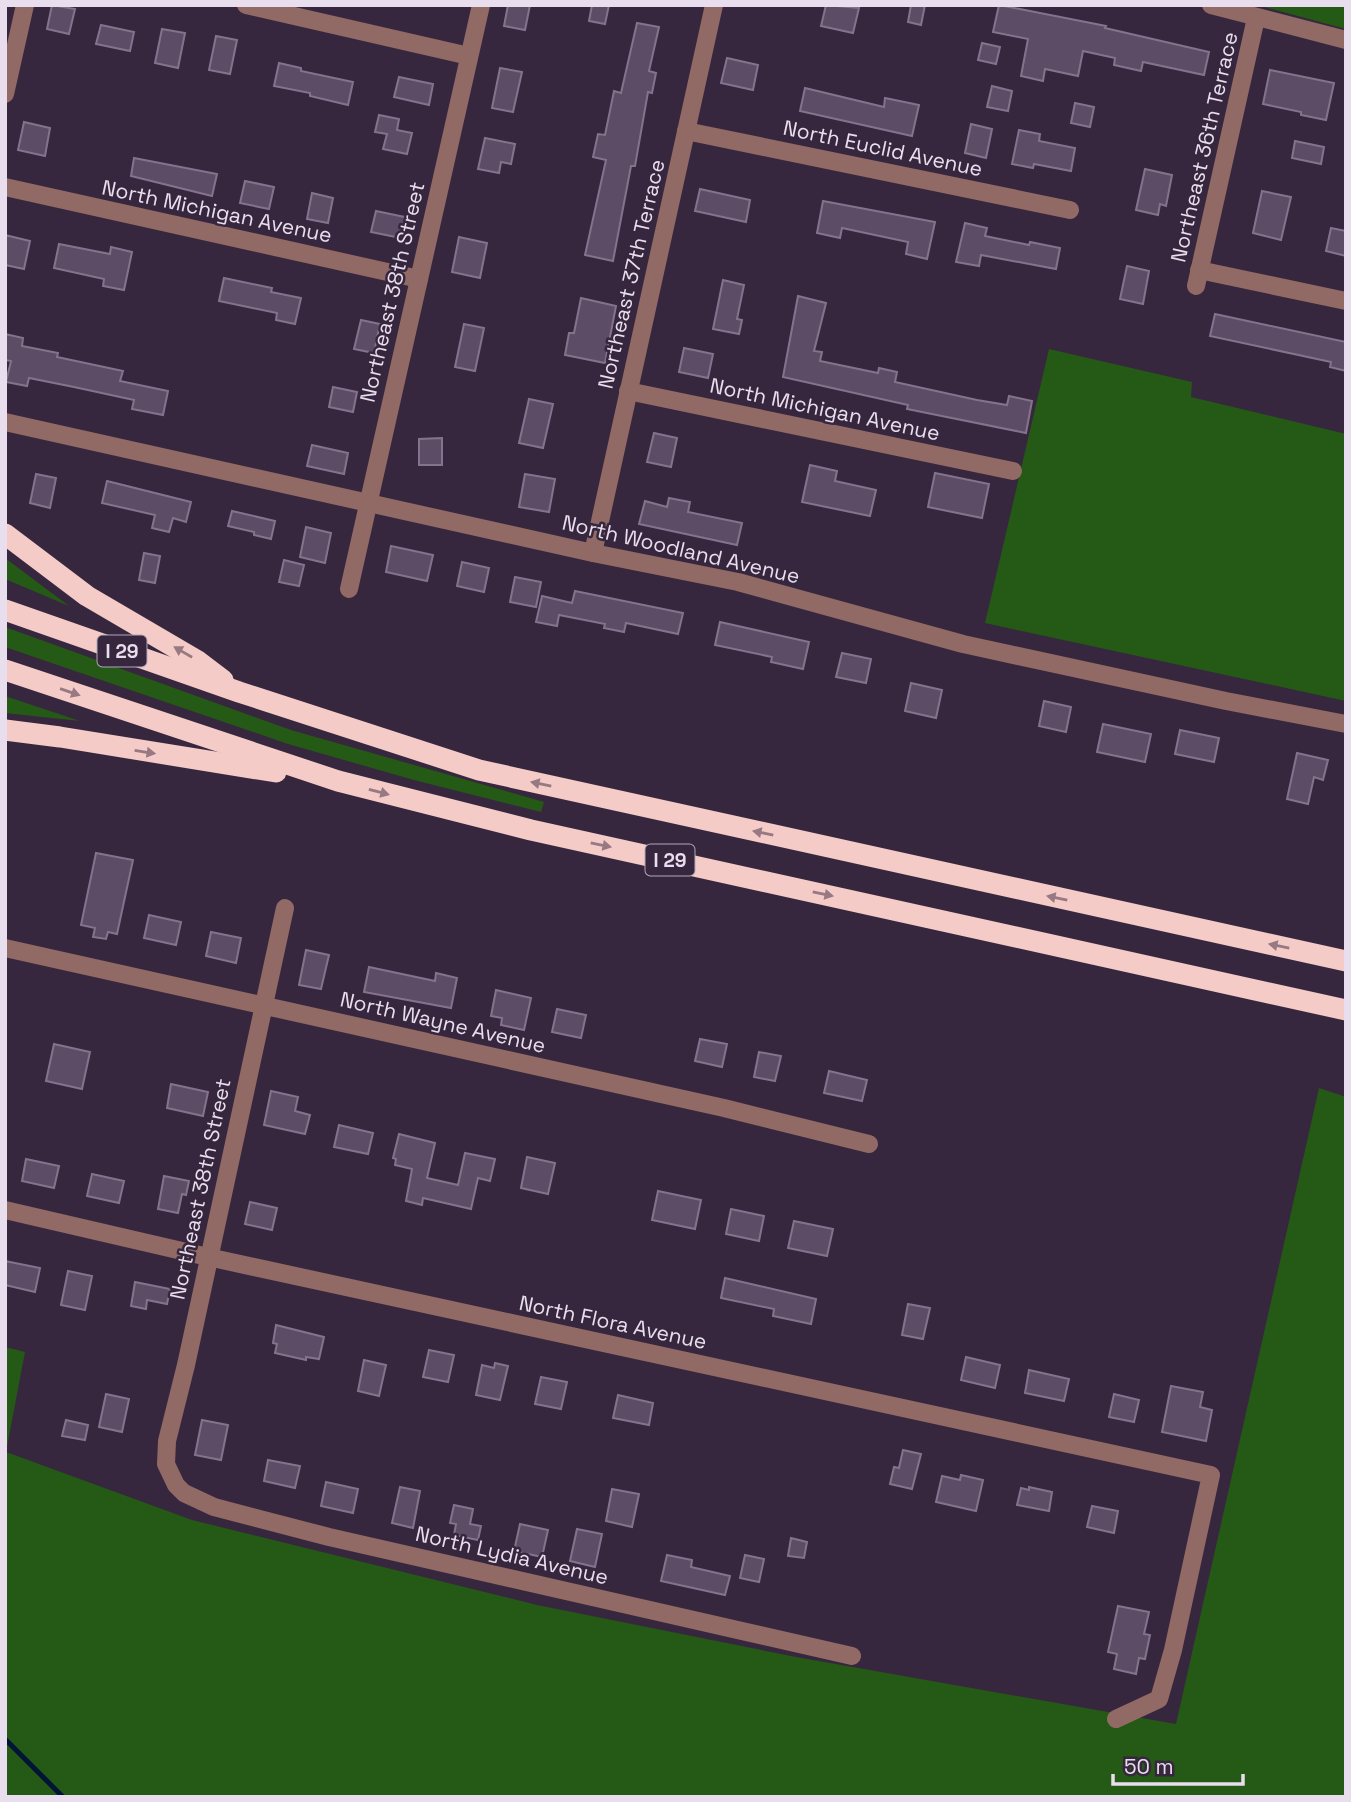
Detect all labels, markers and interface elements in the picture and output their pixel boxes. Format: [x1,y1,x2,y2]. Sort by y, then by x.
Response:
street label: Northeast 36th Terrace [1164,29,1244,265]
street label: North Euclid Avenue [781,114,985,182]
street label: Northeast 37th Terrace [591,157,671,391]
street label: North Michigan Avenue [100,173,334,249]
street label: Northeast 38th Street [353,179,431,405]
street label: North Michigan Avenue [708,371,942,447]
street label: North Woodland Avenue [560,509,802,589]
road number: I 29 [97,636,146,666]
one-way arrow [173,646,193,658]
one-way arrow [59,687,80,698]
one-way arrow [134,747,156,758]
one-way arrow [530,778,552,789]
one-way arrow [369,787,391,798]
one-way arrow [752,827,774,838]
one-way arrow [590,840,612,851]
road number: I 29 [646,845,694,876]
one-way arrow [812,889,834,900]
one-way arrow [1046,892,1068,903]
one-way arrow [1268,941,1290,952]
street label: North Wayne Avenue [338,985,548,1059]
street label: Northeast 38th Street [163,1076,237,1302]
street label: North Flora Avenue [517,1289,709,1355]
street label: North Lydia Avenue [413,1520,611,1590]
scale bar [1113,1742,1242,1786]
text: 50 m [1124,1753,1174,1780]

